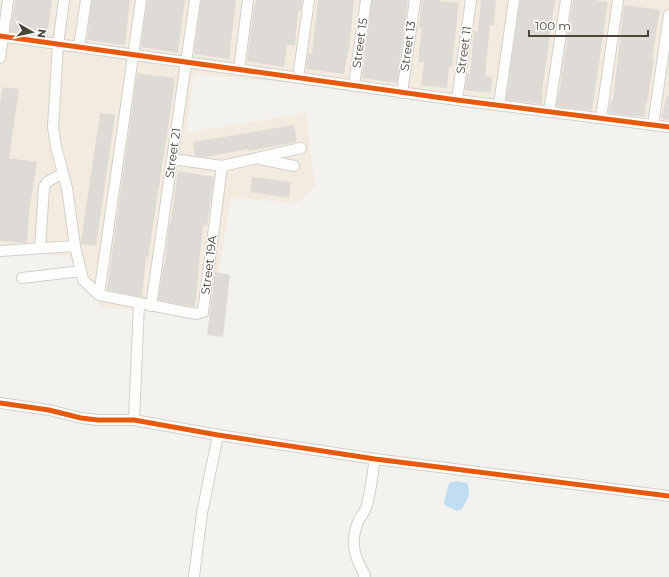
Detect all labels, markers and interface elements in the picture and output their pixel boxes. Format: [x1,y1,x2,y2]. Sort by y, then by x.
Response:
north arrow [12,12,52,52]
scale bar [529,12,648,38]
street label: Street 15 [349,17,370,69]
text: 100 m [535,18,571,33]
street label: Street 13 [397,20,418,72]
street label: Street 11 [453,25,474,75]
text: N [34,28,49,39]
street label: Street 21 [162,127,183,179]
street label: Street 19A [197,234,220,295]

